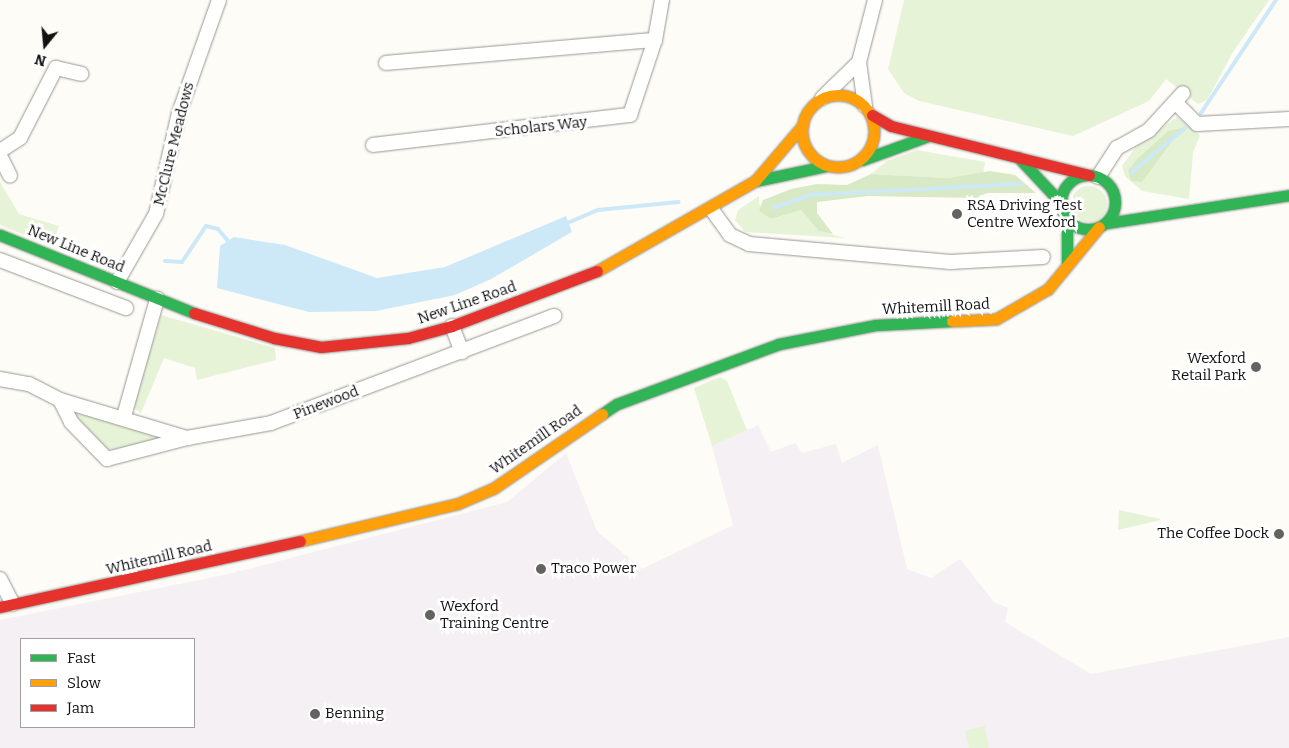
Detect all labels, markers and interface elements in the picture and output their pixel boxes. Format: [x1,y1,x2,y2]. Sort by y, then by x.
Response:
north arrow [20,20,70,70]
text: N [33,50,48,70]
street label: McClure Meadows [150,80,198,208]
street label: Scholars Way [494,113,588,141]
place label: RSA Driving Test Centre Wexford [967,196,1082,231]
marker: RSA Driving Test Centre Wexford [951,208,963,220]
street label: New Line Road [25,221,127,277]
street label: New Line Road [415,278,519,328]
street label: Whitemill Road [882,295,990,319]
place label: Wexford Retail Park [1171,349,1246,384]
marker: Wexford Retail Park [1250,361,1262,373]
street label: Pinewood [291,382,361,424]
street label: Whitemill Road [487,402,585,478]
place label: The Coffee Dock [1157,525,1269,543]
marker: The Coffee Dock [1273,528,1285,540]
street label: Whitemill Road [104,537,214,579]
place label: Traco Power [551,560,636,578]
marker: Traco Power [535,563,547,575]
place label: Wexford Training Centre [440,597,549,632]
marker: Wexford Training Centre [424,609,436,621]
legend [20,638,195,728]
text: Fast [67,649,96,667]
text: Slow [67,674,101,692]
text: Jam [67,699,94,717]
place label: Benning [325,705,384,723]
marker: Benning [309,708,321,720]

